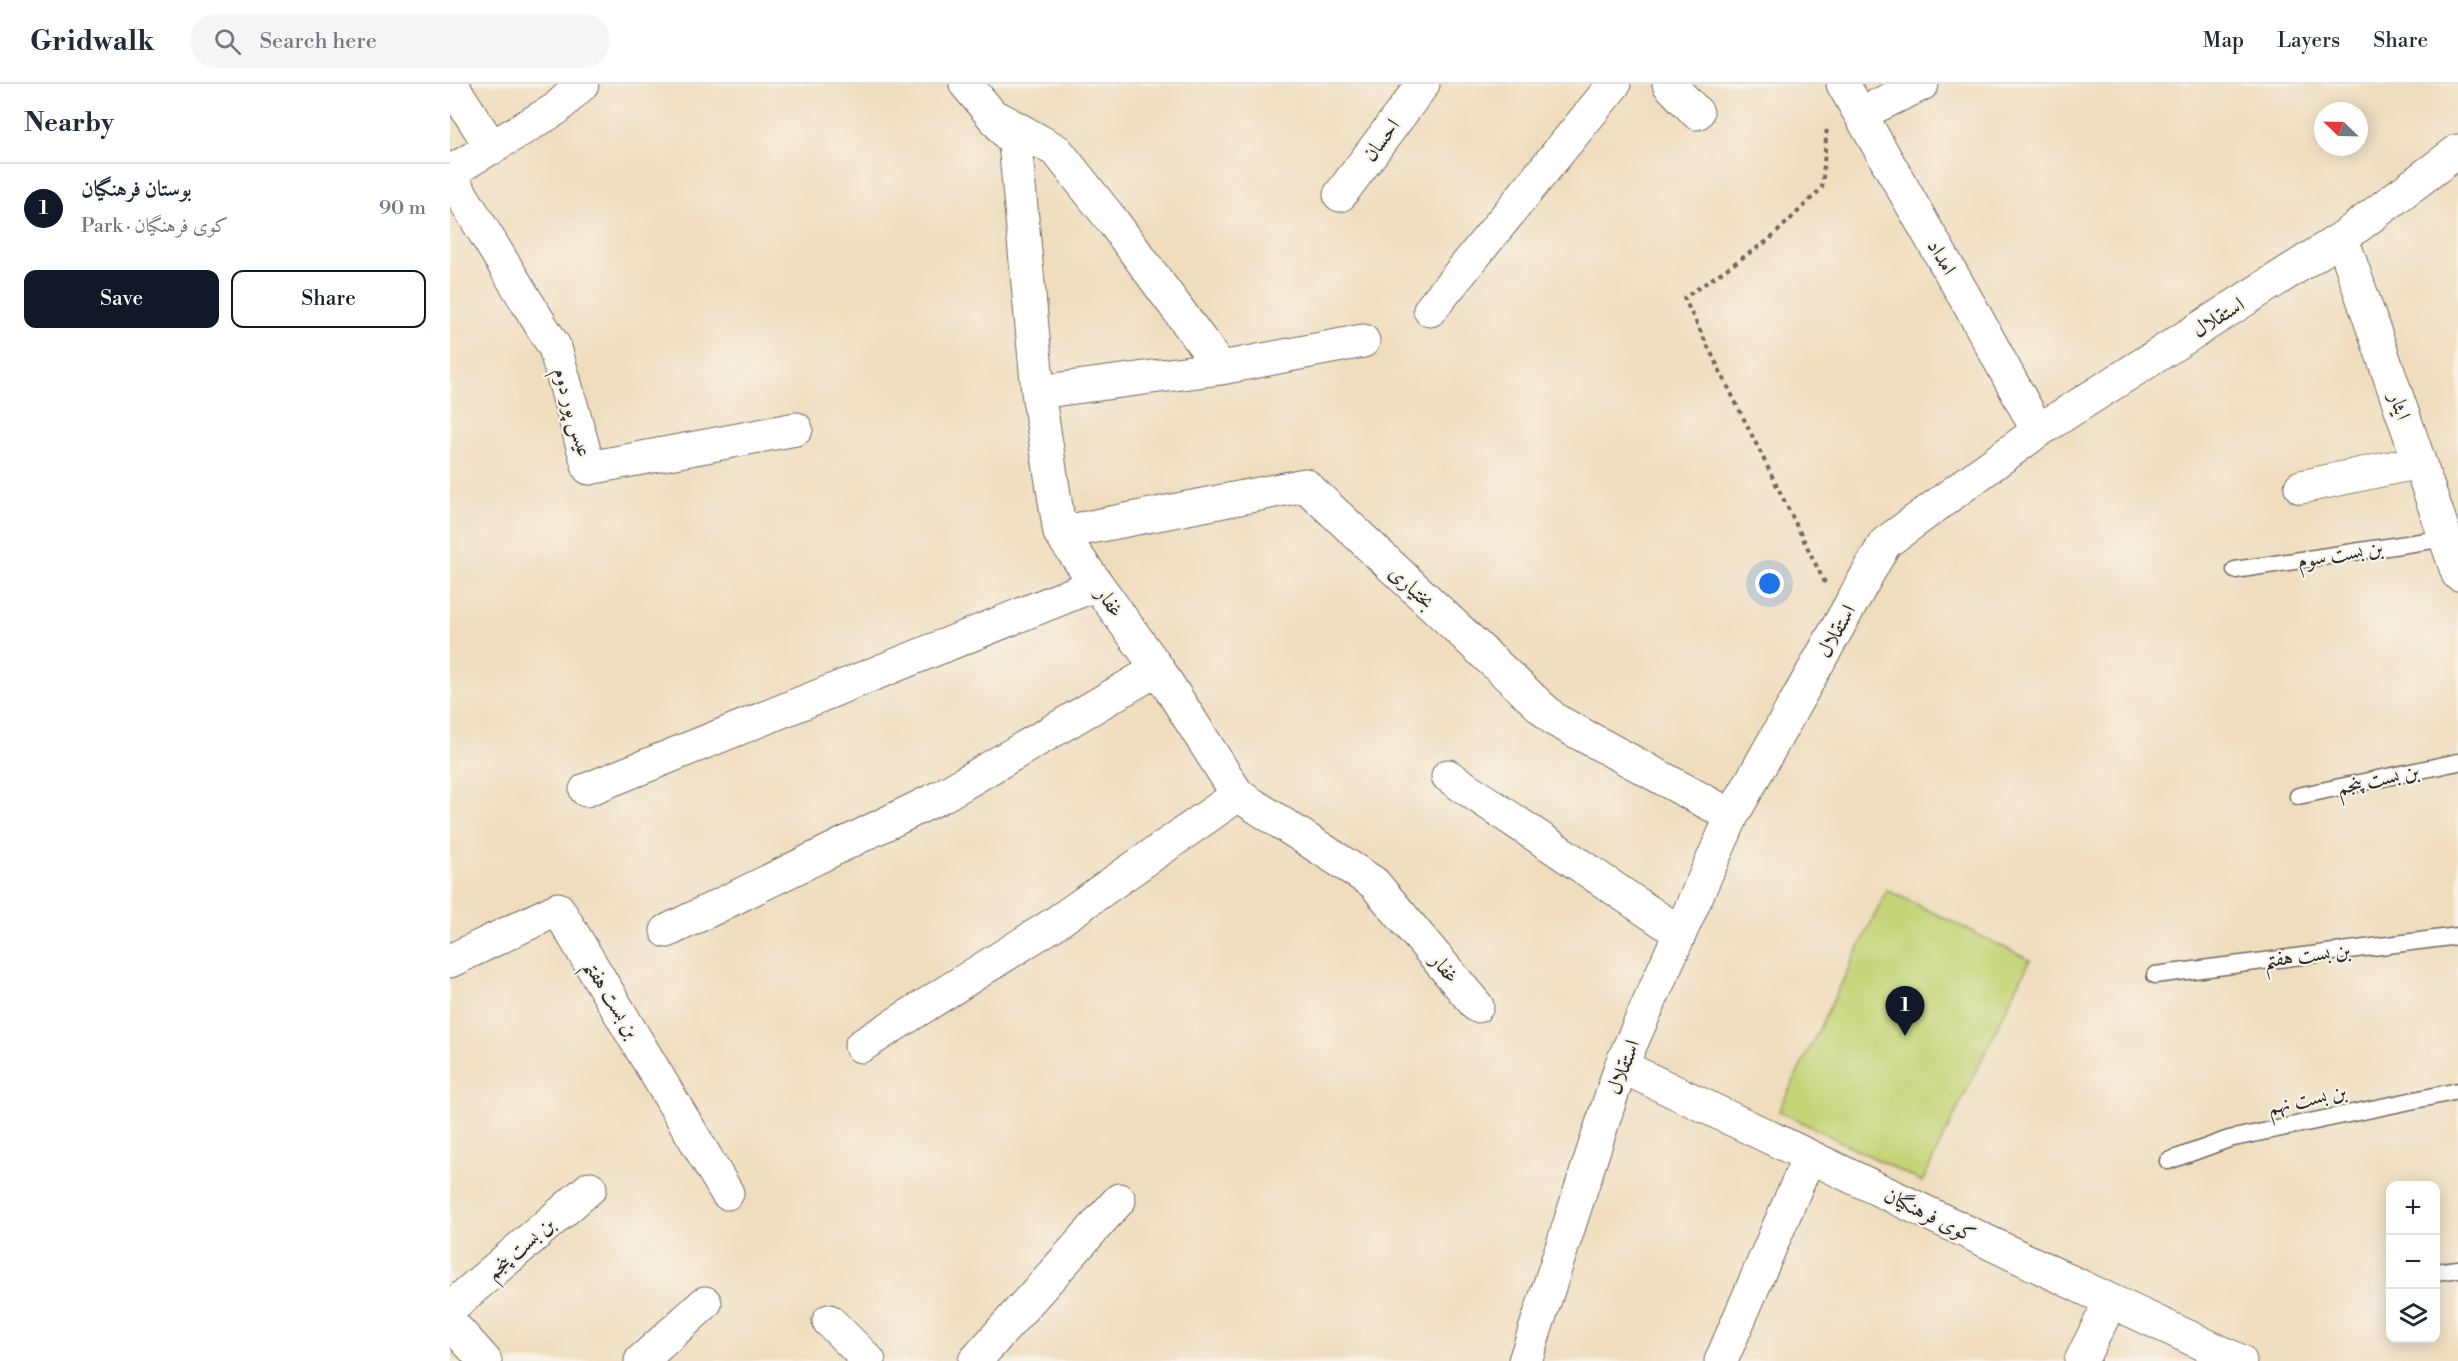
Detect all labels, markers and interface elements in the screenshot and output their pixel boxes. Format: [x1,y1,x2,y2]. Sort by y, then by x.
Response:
search box [190,14,610,68]
text: Gridwalk [30,24,154,59]
icon: search [211,25,244,58]
text: Search here [259,28,377,55]
text: Map [2203,28,2244,54]
text: Layers [2277,28,2340,54]
text: Share [2373,28,2428,54]
north arrow [2314,102,2368,156]
text: Nearby [24,107,114,139]
street label: احسان [1357,114,1406,167]
text: بوستان فرهنگیان [81,176,192,203]
text: 1 [39,196,48,221]
text: 90 m [379,196,426,221]
text: Park · کوی فرهنگیان [81,214,228,239]
street label: امداد [1921,235,1962,280]
button: Save [24,270,219,328]
button: Share [231,270,426,328]
street label: استقلال [2188,292,2249,344]
street label: عیس پور دوم [543,365,597,461]
street label: ایثار [2382,387,2416,424]
street label: بن بست سوم [2295,535,2386,579]
street label: بختیاری [1383,560,1440,615]
your location [1755,569,1784,598]
street label: غفار [1088,581,1129,623]
street label: استقلال [1812,600,1862,663]
street label: بن بست پنجم [2335,759,2423,807]
street label: بن بست هفتم [2262,938,2353,981]
street label: غفار [1423,947,1464,989]
street label: بن بست هفتم [572,956,645,1047]
pin: 1 [1886,986,1924,1036]
street label: استقلال [1602,1036,1646,1099]
street label: بن بست نهم [2265,1079,2350,1127]
map controls [2386,1181,2440,1343]
button: + [2386,1181,2440,1235]
street label: کوی فرهنگیان [1880,1183,1980,1249]
street label: بن بست پنجم [481,1212,565,1290]
button: − [2386,1235,2440,1289]
button: layers [2386,1289,2440,1343]

